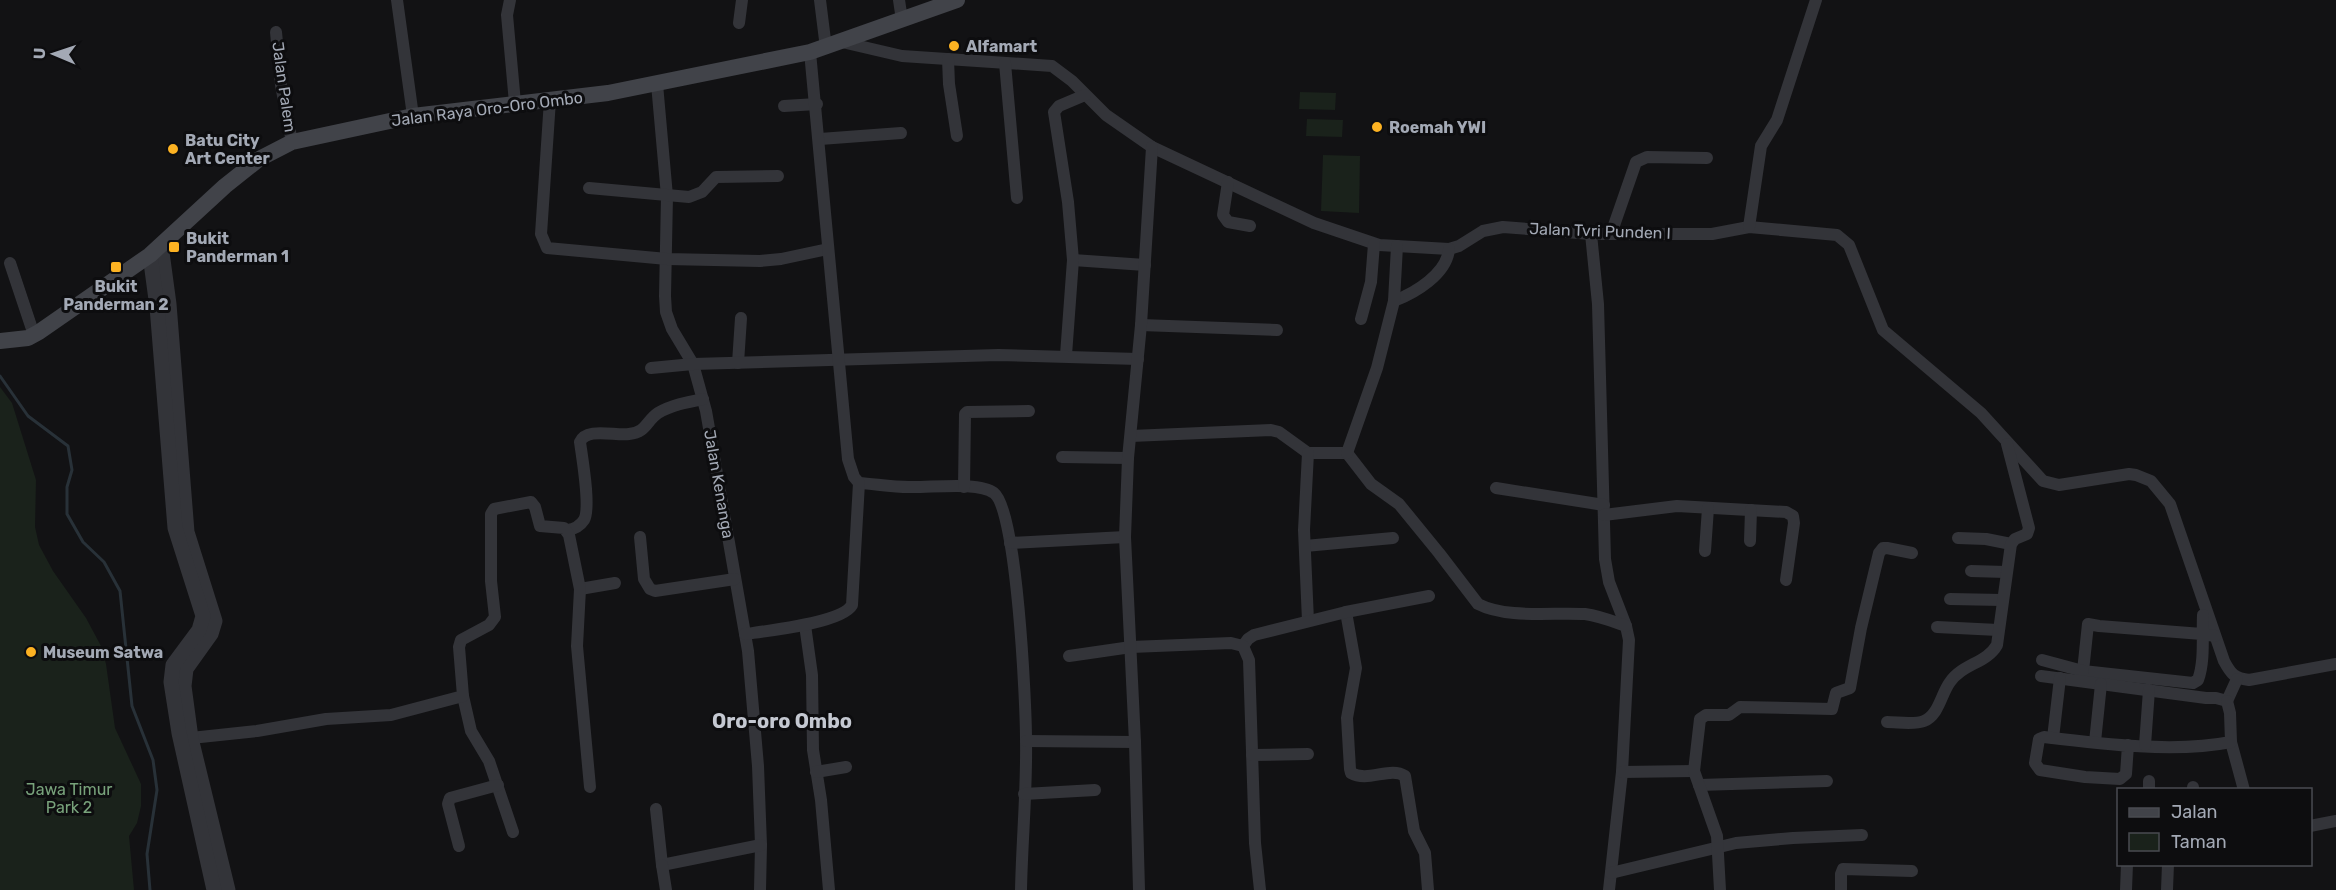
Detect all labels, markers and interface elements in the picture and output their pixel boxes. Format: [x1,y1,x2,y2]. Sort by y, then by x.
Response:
north arrow [24,24,84,84]
place label: Alfamart [966,37,1038,56]
marker: Alfamart [947,39,961,53]
street label: Jalan Palem [268,40,300,134]
text: U [30,47,49,60]
street label: Jalan Raya Oro-Oro Ombo [390,88,584,130]
place label: Roemah YWI [1389,118,1486,137]
marker: Roemah YWI [1370,120,1384,134]
place label: Batu City Art Center [185,131,271,168]
marker: Batu City Art Center [166,142,180,156]
street label: Jalan Tvri Punden I [1529,219,1671,243]
place label: Bukit Panderman 1 [186,229,289,266]
marker: Bukit Panderman 1 [167,240,181,254]
marker: Bukit Panderman 2 [109,260,123,274]
place label: Bukit Panderman 2 [63,277,169,314]
street label: Jalan Kenanga [700,428,738,540]
place label: Museum Satwa [43,643,163,662]
marker: Museum Satwa [24,645,38,659]
district label: Oro-oro Ombo [712,709,852,733]
park label: Jawa Timur Park 2 [26,780,112,817]
legend [2117,788,2312,866]
text: Jalan [2171,801,2218,823]
text: Taman [2171,831,2227,853]

